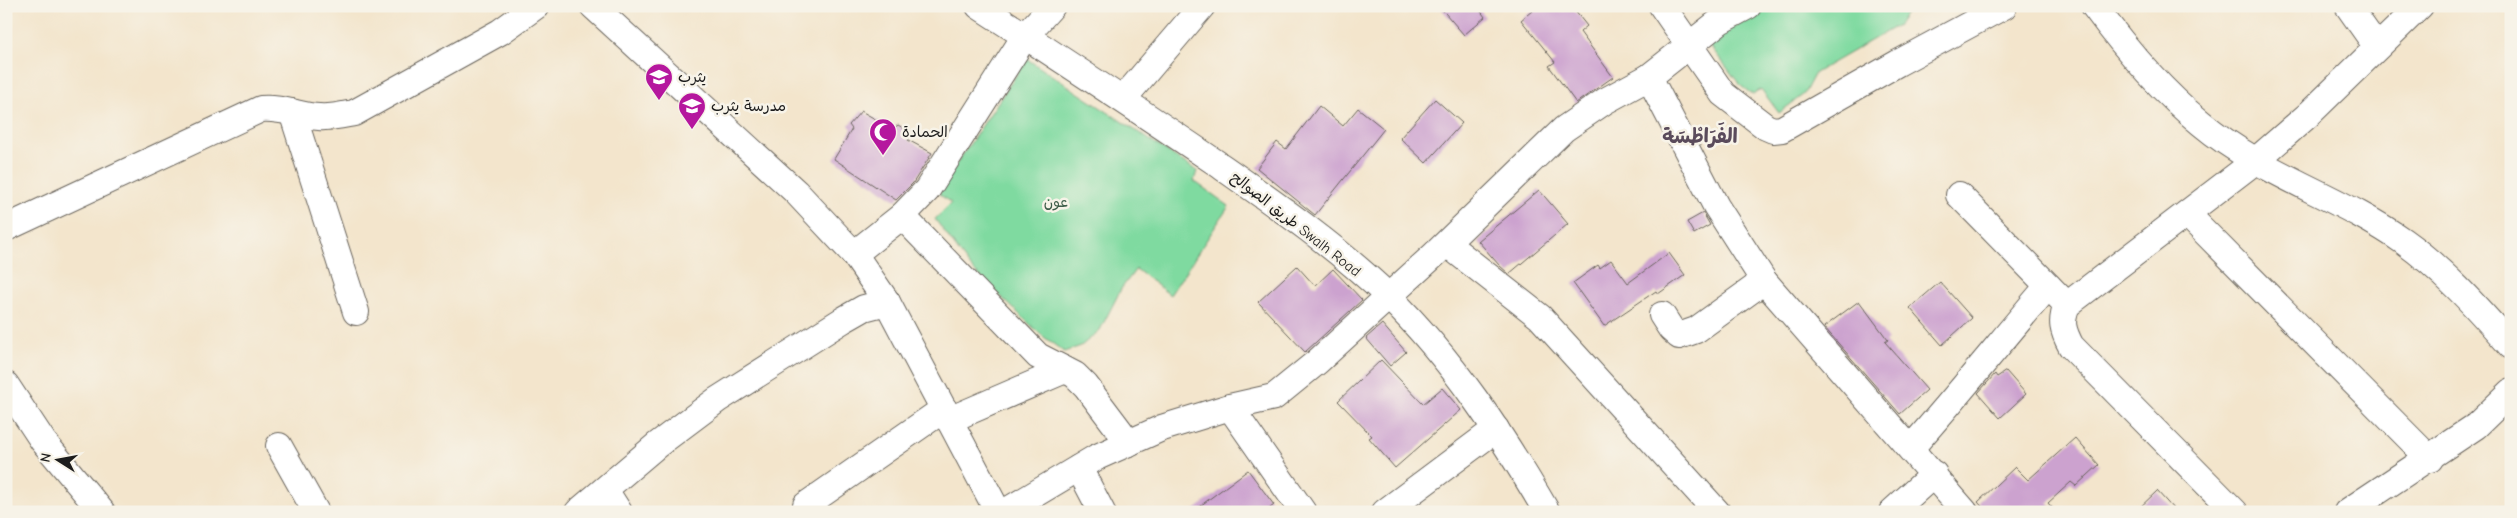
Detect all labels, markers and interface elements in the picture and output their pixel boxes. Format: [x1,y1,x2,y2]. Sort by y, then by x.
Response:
school or university icon: يثرب [644,62,674,101]
place label: يثرب [678,68,706,86]
school or university icon: مدرسة يثرب [677,91,707,130]
place label: مدرسة يثرب [711,97,786,115]
mosque icon: الحمادة [868,117,898,156]
district label: الفَرَاطْسَة [1662,121,1738,148]
place label: الحمادة [902,123,948,141]
street label: طريق الصوالح Swalh Road [1227,168,1365,281]
park label: عون [1044,193,1068,211]
north arrow [32,436,82,486]
text: N [37,452,55,464]

